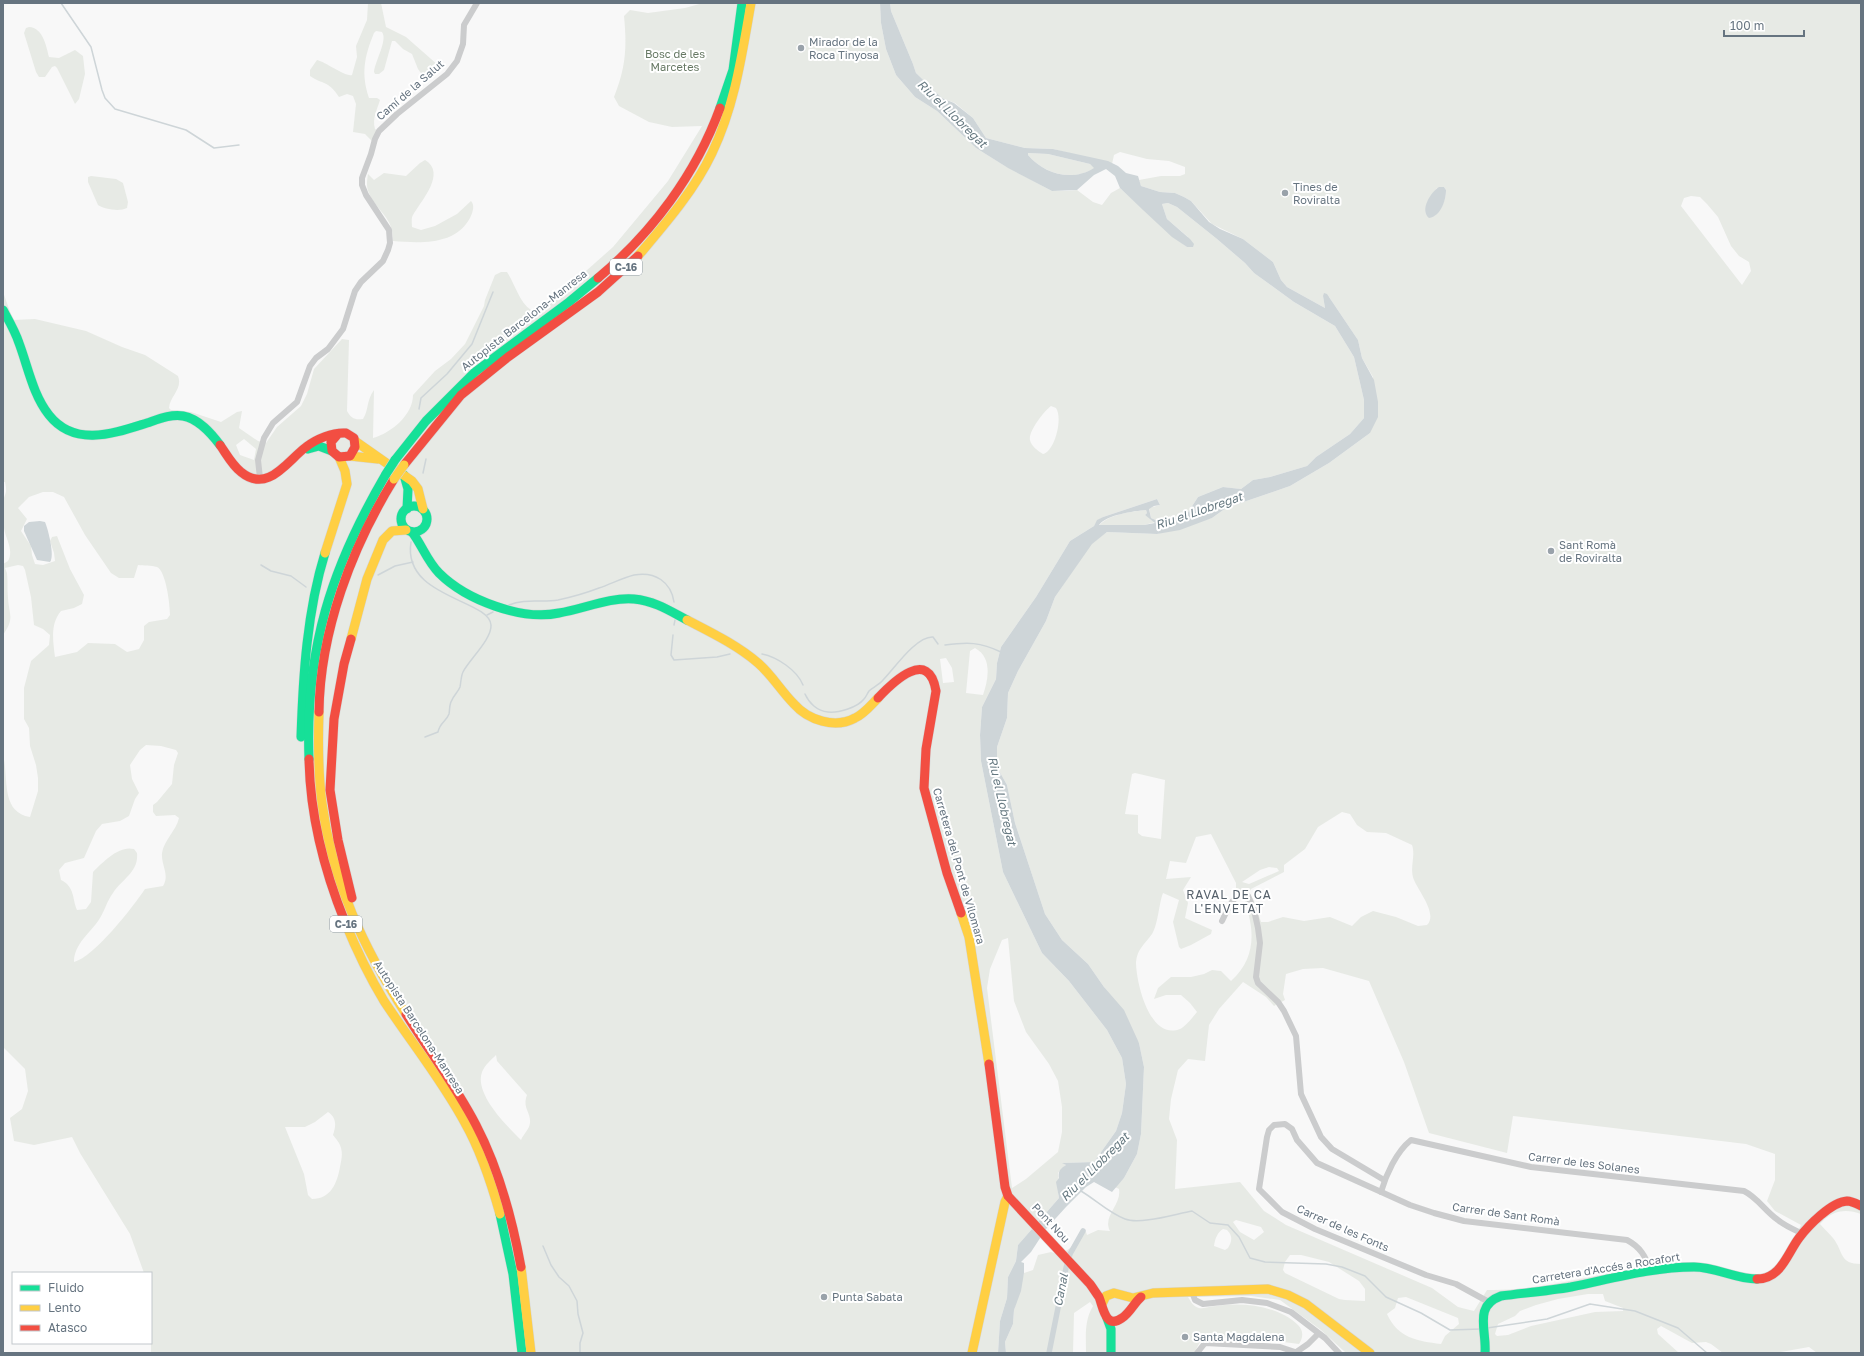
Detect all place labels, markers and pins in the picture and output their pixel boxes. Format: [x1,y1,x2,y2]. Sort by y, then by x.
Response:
place label: Mirador de la Roca Tinyosa [809,35,879,61]
marker: Mirador de la Roca Tinyosa [796,43,806,53]
place label: Tines de Roviralta [1293,180,1340,206]
marker: Tines de Roviralta [1280,188,1290,198]
place label: Sant Romà de Roviralta [1559,538,1622,564]
marker: Sant Romà de Roviralta [1546,546,1556,556]
place label: Punta Sabata [832,1290,903,1303]
marker: Punta Sabata [819,1292,829,1302]
place label: Santa Magdalena [1193,1330,1284,1343]
marker: Santa Magdalena [1180,1332,1190,1342]

